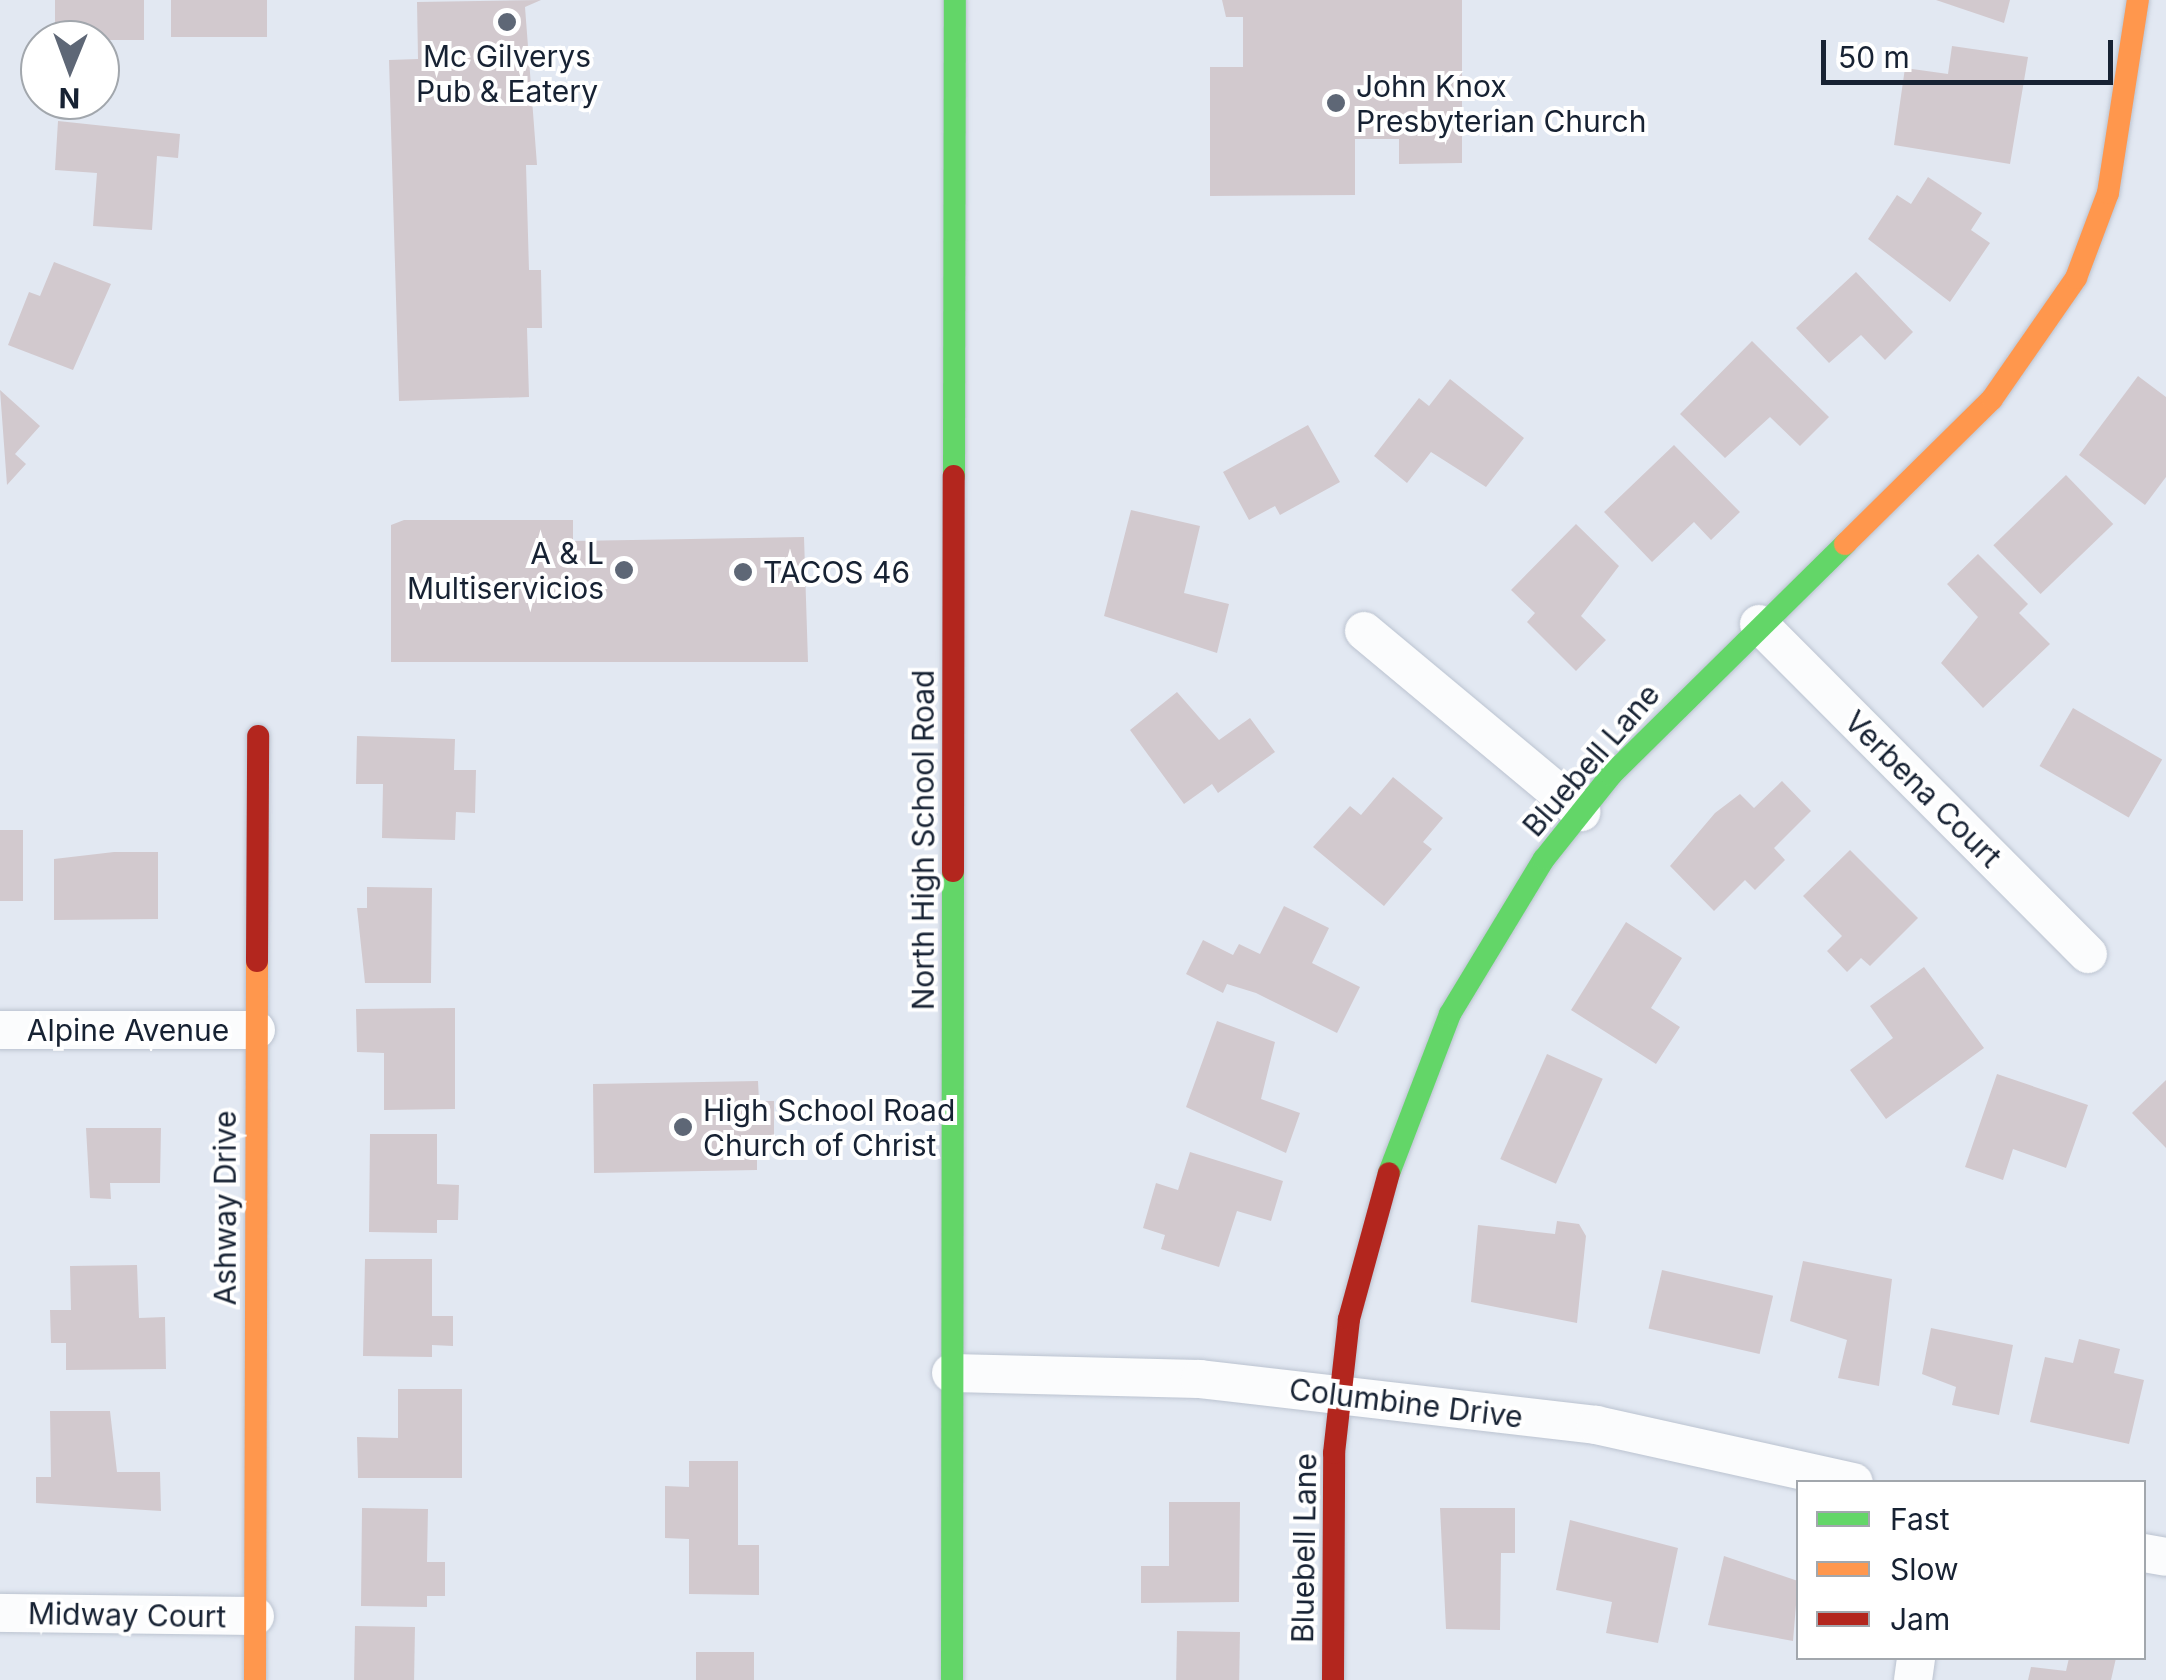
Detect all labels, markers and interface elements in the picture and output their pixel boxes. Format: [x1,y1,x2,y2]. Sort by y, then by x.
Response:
marker: Mc Gilverys Pub & Eatery [496,11,518,33]
north arrow [20,20,120,120]
scale bar [1826,20,2118,82]
place label: Mc Gilverys Pub & Eatery [416,38,598,108]
text: 50 m [1838,39,1910,75]
place label: John Knox Presbyterian Church [1356,68,1646,138]
text: N [59,81,80,115]
marker: John Knox Presbyterian Church [1325,92,1347,114]
place label: A & L Multiservicios [407,535,604,606]
place label: TACOS 46 [763,554,910,590]
marker: A & L Multiservicios [613,559,635,581]
marker: TACOS 46 [732,561,754,583]
street label: North High School Road [905,670,941,1010]
street label: Bluebell Lane [1515,677,1667,843]
street label: Verbena Court [1837,703,2009,875]
street label: Alpine Avenue [27,1012,229,1048]
place label: High School Road Church of Christ [703,1092,955,1162]
street label: Ashway Drive [207,1111,243,1305]
marker: High School Road Church of Christ [672,1116,694,1138]
street label: Columbine Drive [1287,1371,1525,1435]
street label: Bluebell Lane [1284,1453,1324,1643]
legend [1796,1480,2146,1660]
text: Fast [1890,1501,1949,1537]
text: Slow [1890,1551,1959,1587]
street label: Midway Court [28,1595,226,1635]
text: Jam [1890,1601,1950,1637]

